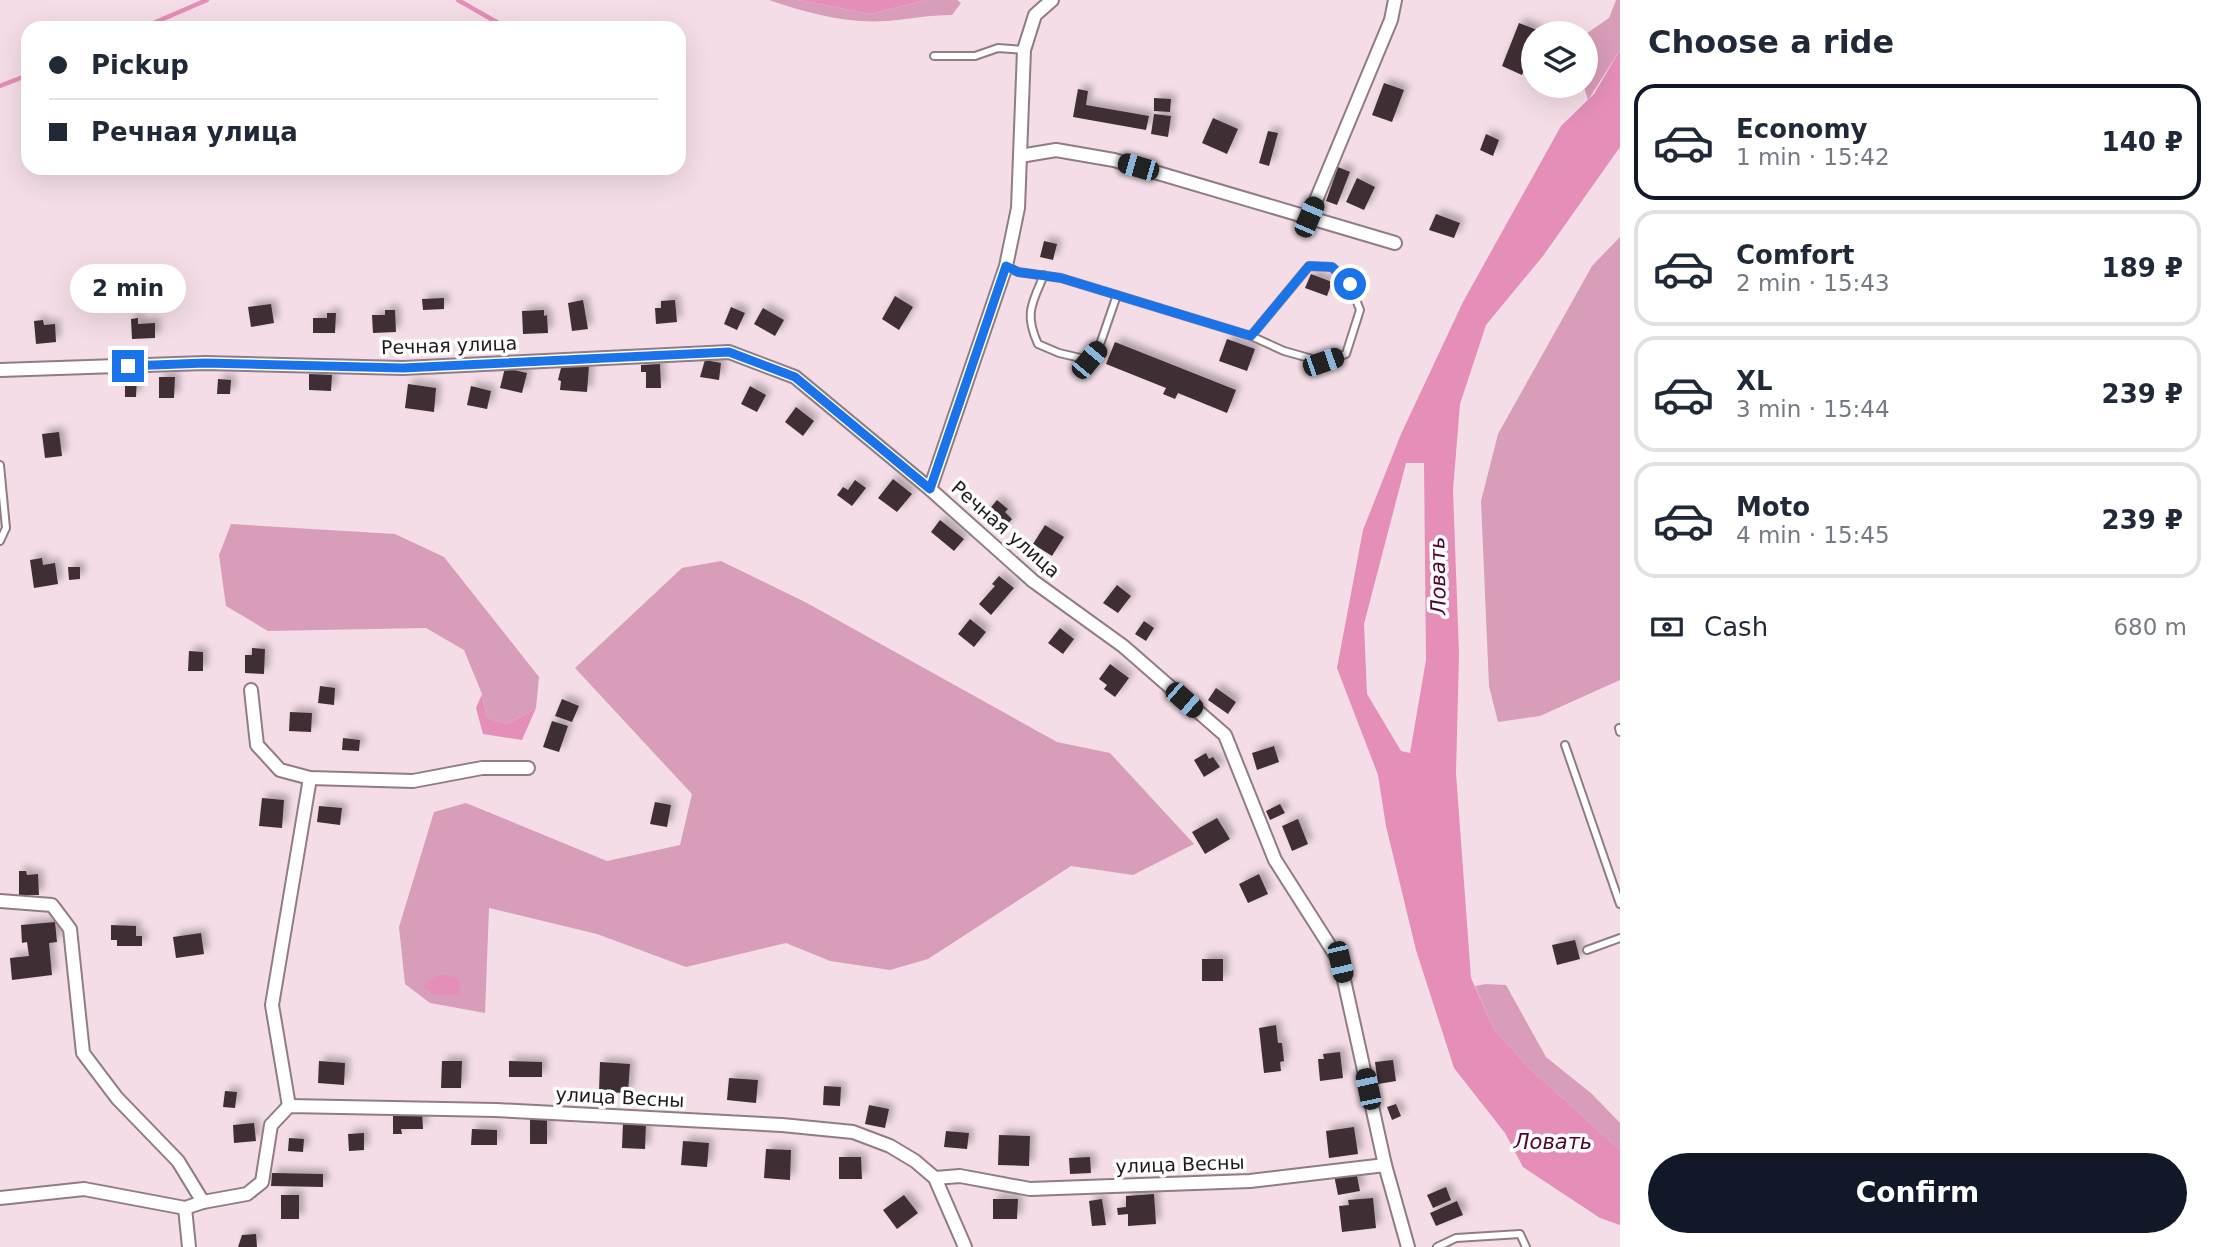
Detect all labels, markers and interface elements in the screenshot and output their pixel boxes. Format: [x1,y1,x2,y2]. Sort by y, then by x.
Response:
map controls [1521,21,1598,98]
button: layers [1521,21,1598,98]
text: Choose a ride [1648,23,1894,61]
text: Pickup [91,50,189,80]
icon: car [1652,111,1715,174]
text: Economy [1736,114,1867,144]
text: Речная улица [91,117,298,147]
text: 140 ₽ [2102,127,2183,157]
text: 1 min · 15:42 [1736,144,1890,170]
car [1115,151,1162,183]
car [1292,194,1327,240]
icon: car [1652,237,1715,300]
text: Comfort [1736,240,1854,270]
text: 189 ₽ [2102,253,2183,283]
callout: 2 min [70,264,186,314]
route start [1334,268,1366,300]
text: 2 min · 15:43 [1736,270,1890,296]
text: 2 min [92,275,164,301]
street label: Речная улица [381,332,517,358]
car [1068,337,1111,383]
car [1300,345,1347,379]
route end [112,350,144,382]
icon: car [1652,363,1715,426]
text: XL [1736,366,1773,396]
text: 239 ₽ [2102,379,2183,409]
text: 3 min · 15:44 [1736,396,1890,422]
street label: Речная улица [947,476,1065,582]
icon: car [1652,489,1715,552]
text: Moto [1736,492,1810,522]
text: 239 ₽ [2102,505,2183,535]
text: 4 min · 15:45 [1736,522,1890,548]
water label: Ловать [1425,537,1451,616]
icon: cash [1648,608,1686,646]
text: Cash [1704,612,1768,642]
text: 680 m [2113,614,2187,640]
car [1162,678,1207,722]
car [1326,939,1355,985]
car [1354,1066,1383,1112]
street label: улица Весны [555,1083,685,1111]
water label: Ловать [1513,1130,1592,1154]
street label: улица Весны [1115,1151,1245,1177]
button: Confirm [1648,1153,2187,1233]

